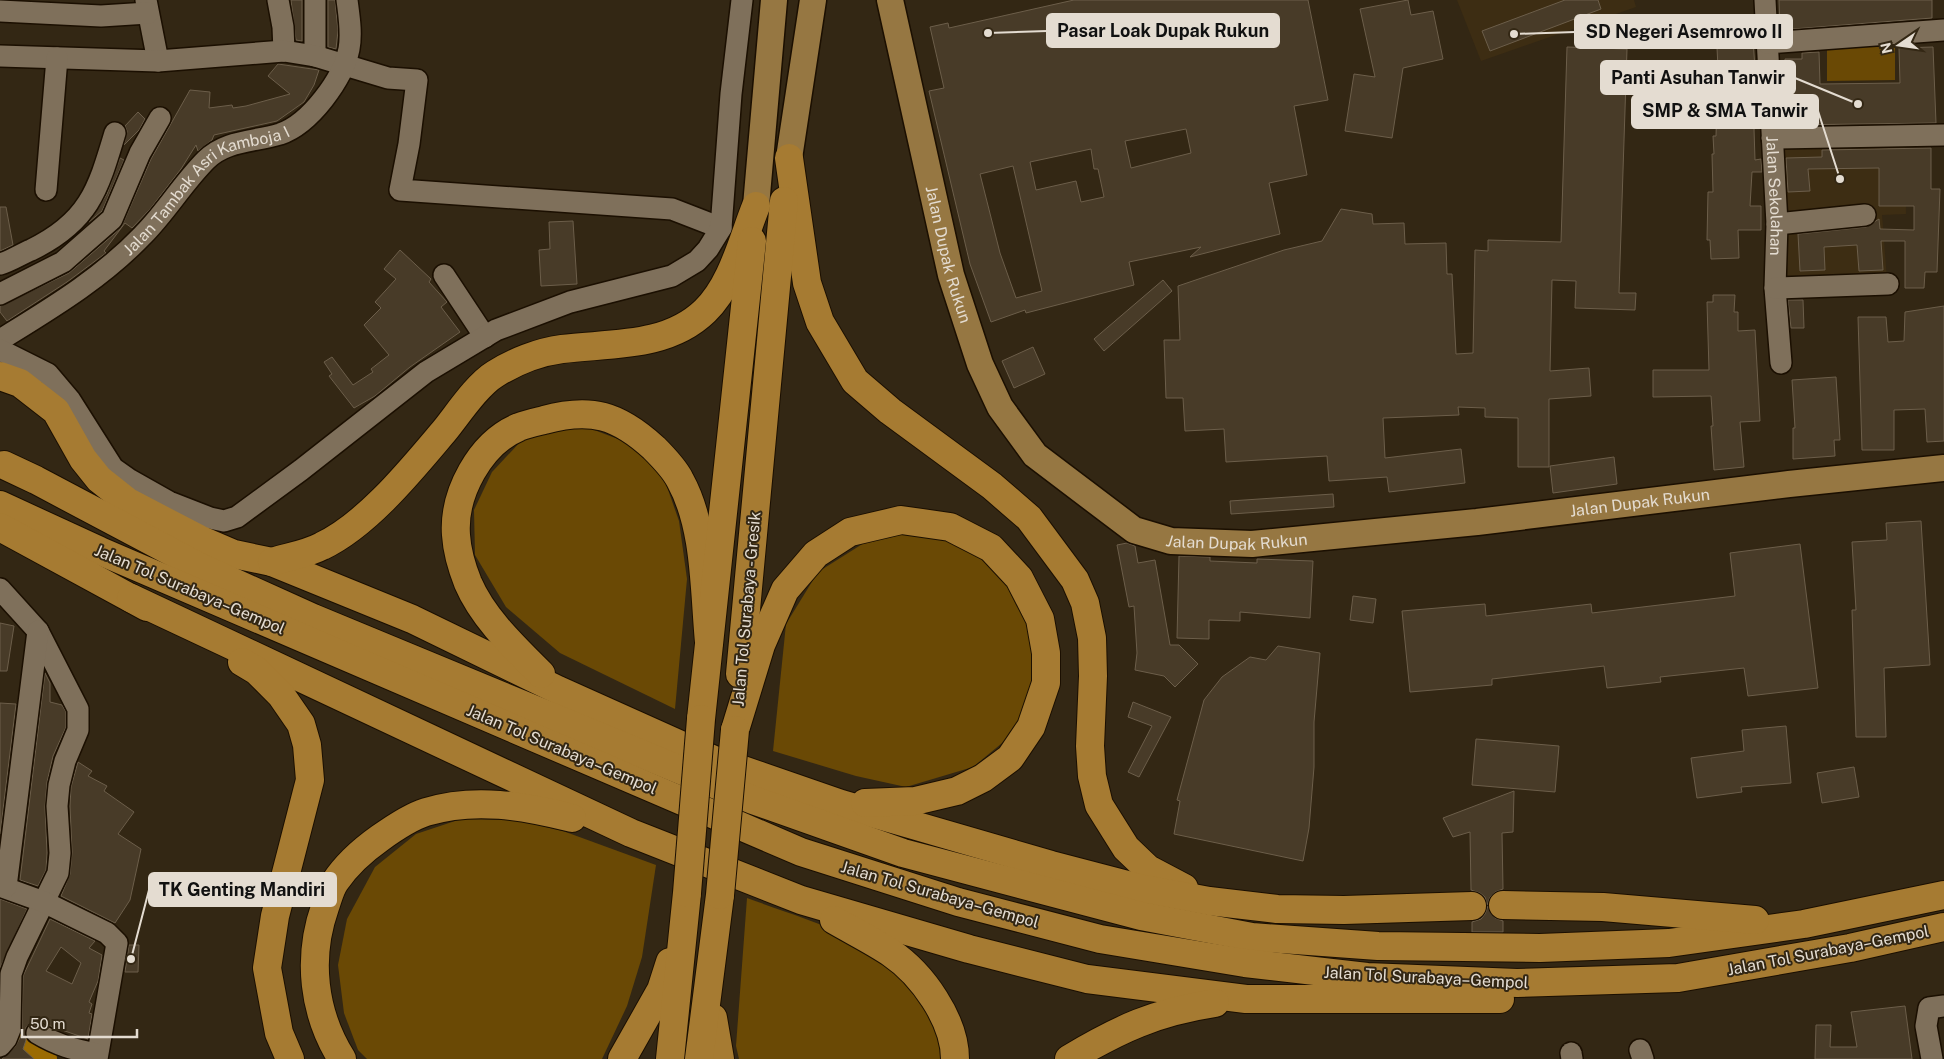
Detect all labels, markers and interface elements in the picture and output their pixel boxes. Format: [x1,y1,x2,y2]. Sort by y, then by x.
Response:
callout: Pasar Loak Dupak Rukun [1047,14,1279,47]
callout: SD Negeri Asemrowo II [1575,15,1792,48]
text: Pasar Loak Dupak Rukun [1057,20,1269,41]
north arrow [1874,20,1924,70]
text: SD Negeri Asemrowo II [1586,21,1782,42]
text: N [1877,41,1895,55]
callout: Panti Asuhan Tanwir [1601,61,1795,94]
text: Panti Asuhan Tanwir [1611,67,1786,88]
callout: SMP & SMA Tanwir [1632,95,1818,128]
text: SMP & SMA Tanwir [1642,100,1809,121]
street label: Jalan Tambak Asri Kamboja I [119,122,293,259]
street label: Jalan Sekolahan [1762,135,1786,256]
street label: Jalan Dupak Rukun [921,184,975,326]
street label: Jalan Dupak Rukun [1569,485,1711,521]
street label: Jalan Tol Surabaya - Gresik [729,511,764,707]
street label: Jalan Dupak Rukun [1164,530,1308,554]
street label: Jalan Tol Surabaya–Gempol [92,541,288,638]
street label: Jalan Tol Surabaya–Gempol [464,701,660,798]
street label: Jalan Tol Surabaya–Gempol [839,857,1041,932]
callout: TK Genting Mandiri [149,873,336,906]
text: TK Genting Mandiri [159,879,325,900]
street label: Jalan Tol Surabaya–Gempol [1726,922,1931,979]
street label: Jalan Tol Surabaya–Gempol [1323,963,1529,992]
scale bar [22,1006,138,1038]
text: 50 m [30,1015,65,1032]

